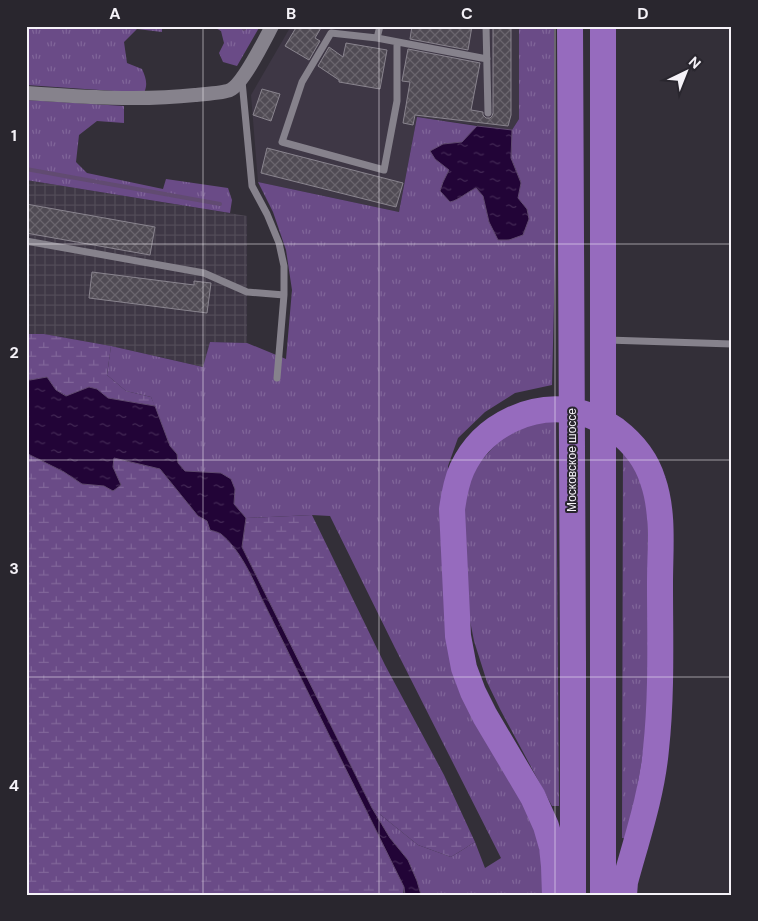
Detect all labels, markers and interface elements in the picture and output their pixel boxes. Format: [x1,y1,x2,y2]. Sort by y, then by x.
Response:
text: A [109,3,121,24]
text: B [286,3,296,24]
text: C [461,3,473,24]
text: D [637,3,649,24]
north arrow [660,48,710,98]
text: N [685,52,705,73]
text: 1 [11,125,17,146]
text: 2 [9,342,19,363]
street label: Московское шоссе [564,408,580,512]
text: 3 [9,558,19,579]
text: 4 [9,775,19,796]

